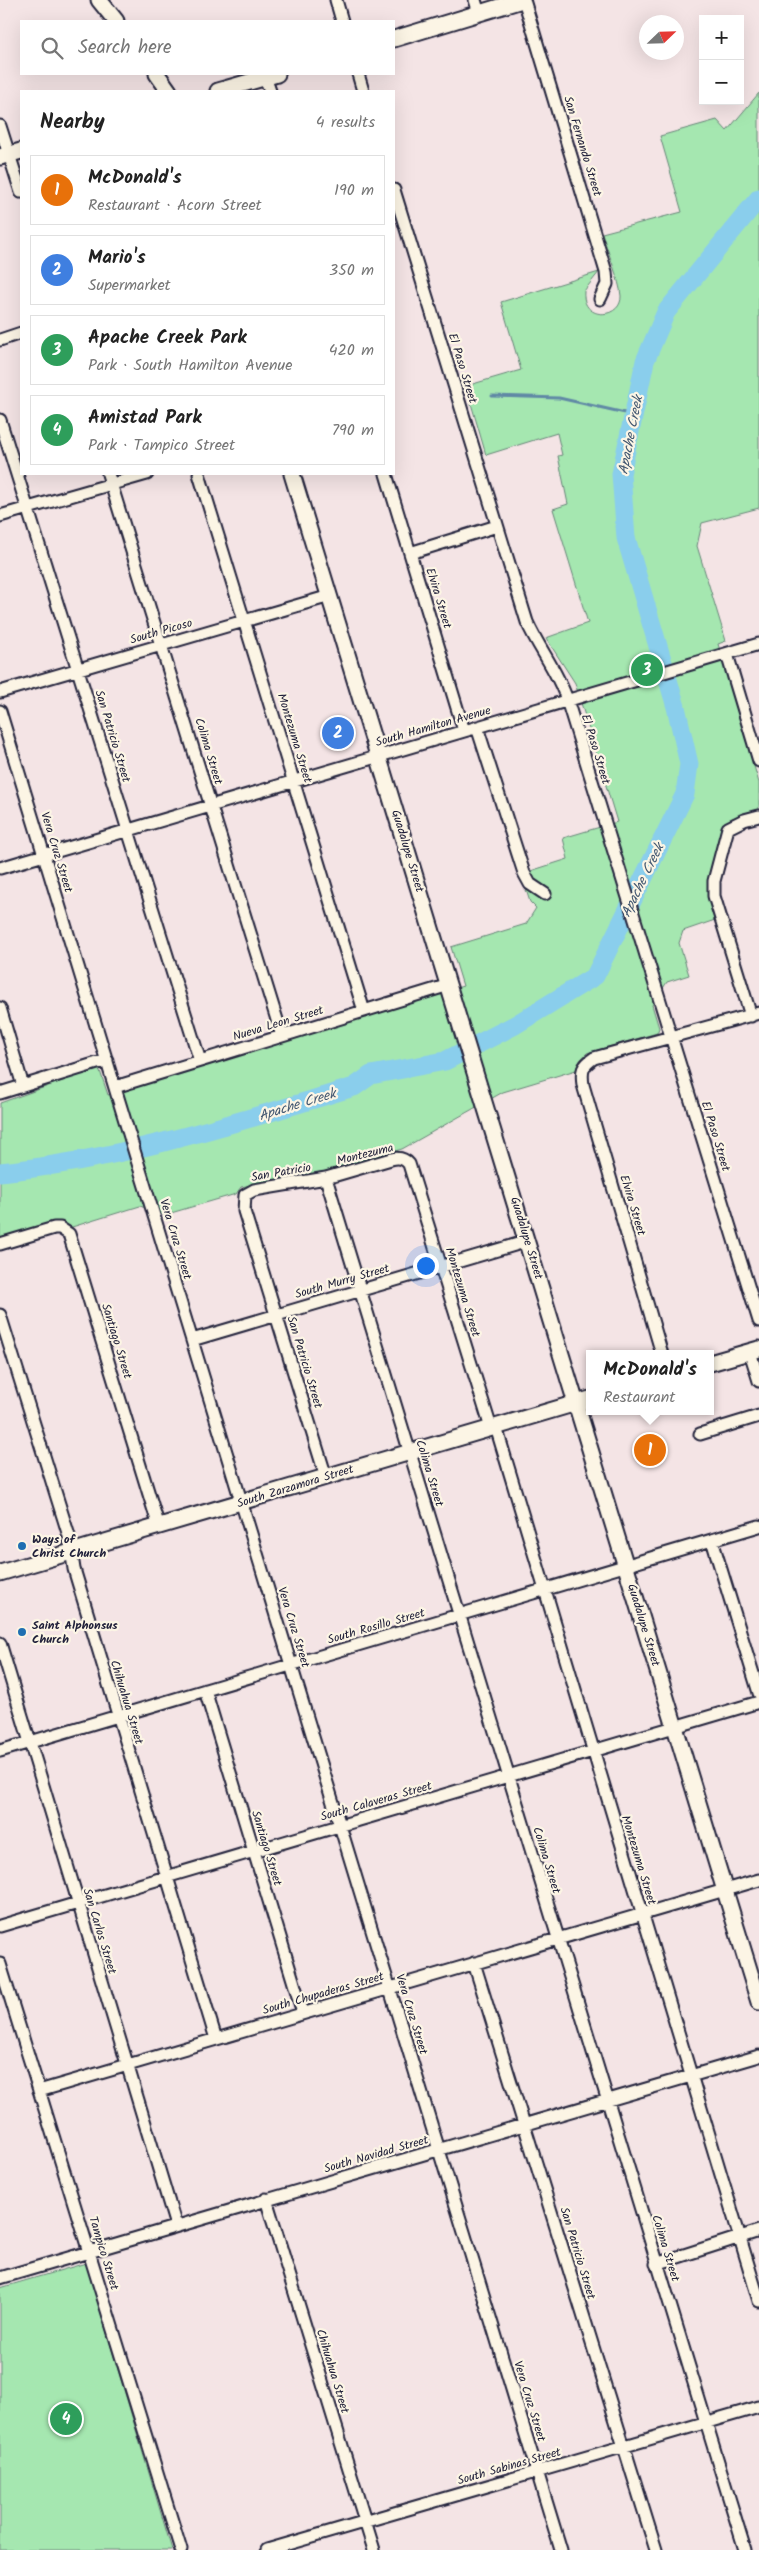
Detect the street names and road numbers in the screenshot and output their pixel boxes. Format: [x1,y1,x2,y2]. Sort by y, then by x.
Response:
street label: San Fernando Street [558,94,607,199]
street label: El Paso Street [443,331,482,406]
street label: Elvira Street [420,565,457,631]
street label: South Picoso [128,614,195,649]
street label: San Patricio Street [89,688,136,785]
street label: Montezuma Street [272,691,317,786]
street label: South Hamilton Avenue [373,701,494,752]
street label: El Paso Street [576,712,615,787]
street label: Colima Street [189,715,228,787]
street label: Guadalupe Street [386,808,429,895]
street label: Vera Cruz Street [35,809,78,895]
street label: Nueva Leon Street [230,1001,326,1046]
street label: El Paso Street [696,1099,735,1174]
street label: Montezuma [335,1138,396,1171]
street label: San Patricio [250,1158,313,1187]
street label: Elvira Street [614,1172,651,1238]
street label: Guadalupe Street [505,1195,548,1282]
street label: Vera Cruz Street [154,1196,197,1282]
street label: Montezuma Street [440,1245,485,1340]
street label: South Murry Street [293,1259,392,1304]
street label: Santiago Street [96,1301,137,1382]
street label: San Patricio Street [281,1314,328,1411]
street label: Colima Street [410,1437,449,1509]
street label: South Zarzamora Street [234,1460,356,1513]
street label: Guadalupe Street [622,1582,665,1669]
street label: Vera Cruz Street [272,1584,315,1670]
street label: South Rosillo Street [325,1603,427,1649]
street label: Chihuahua Street [105,1658,148,1747]
street label: South Calaveras Street [318,1776,434,1827]
street label: Santiago Street [246,1808,287,1889]
street label: Montezuma Street [616,1813,661,1908]
street label: Colima Street [527,1824,566,1896]
street label: San Carlos Street [77,1886,122,1977]
street label: South Chupaderas Street [260,1967,386,2020]
street label: Vera Cruz Street [390,1971,433,2057]
street label: South Navidad Street [322,2130,431,2178]
street label: San Patricio Street [554,2205,601,2302]
street label: Colima Street [646,2212,685,2284]
street label: Tampico Street [83,2214,124,2293]
street label: Chihuahua Street [311,2327,354,2416]
street label: Vera Cruz Street [508,2358,551,2444]
street label: South Sabinas Street [455,2443,564,2490]

